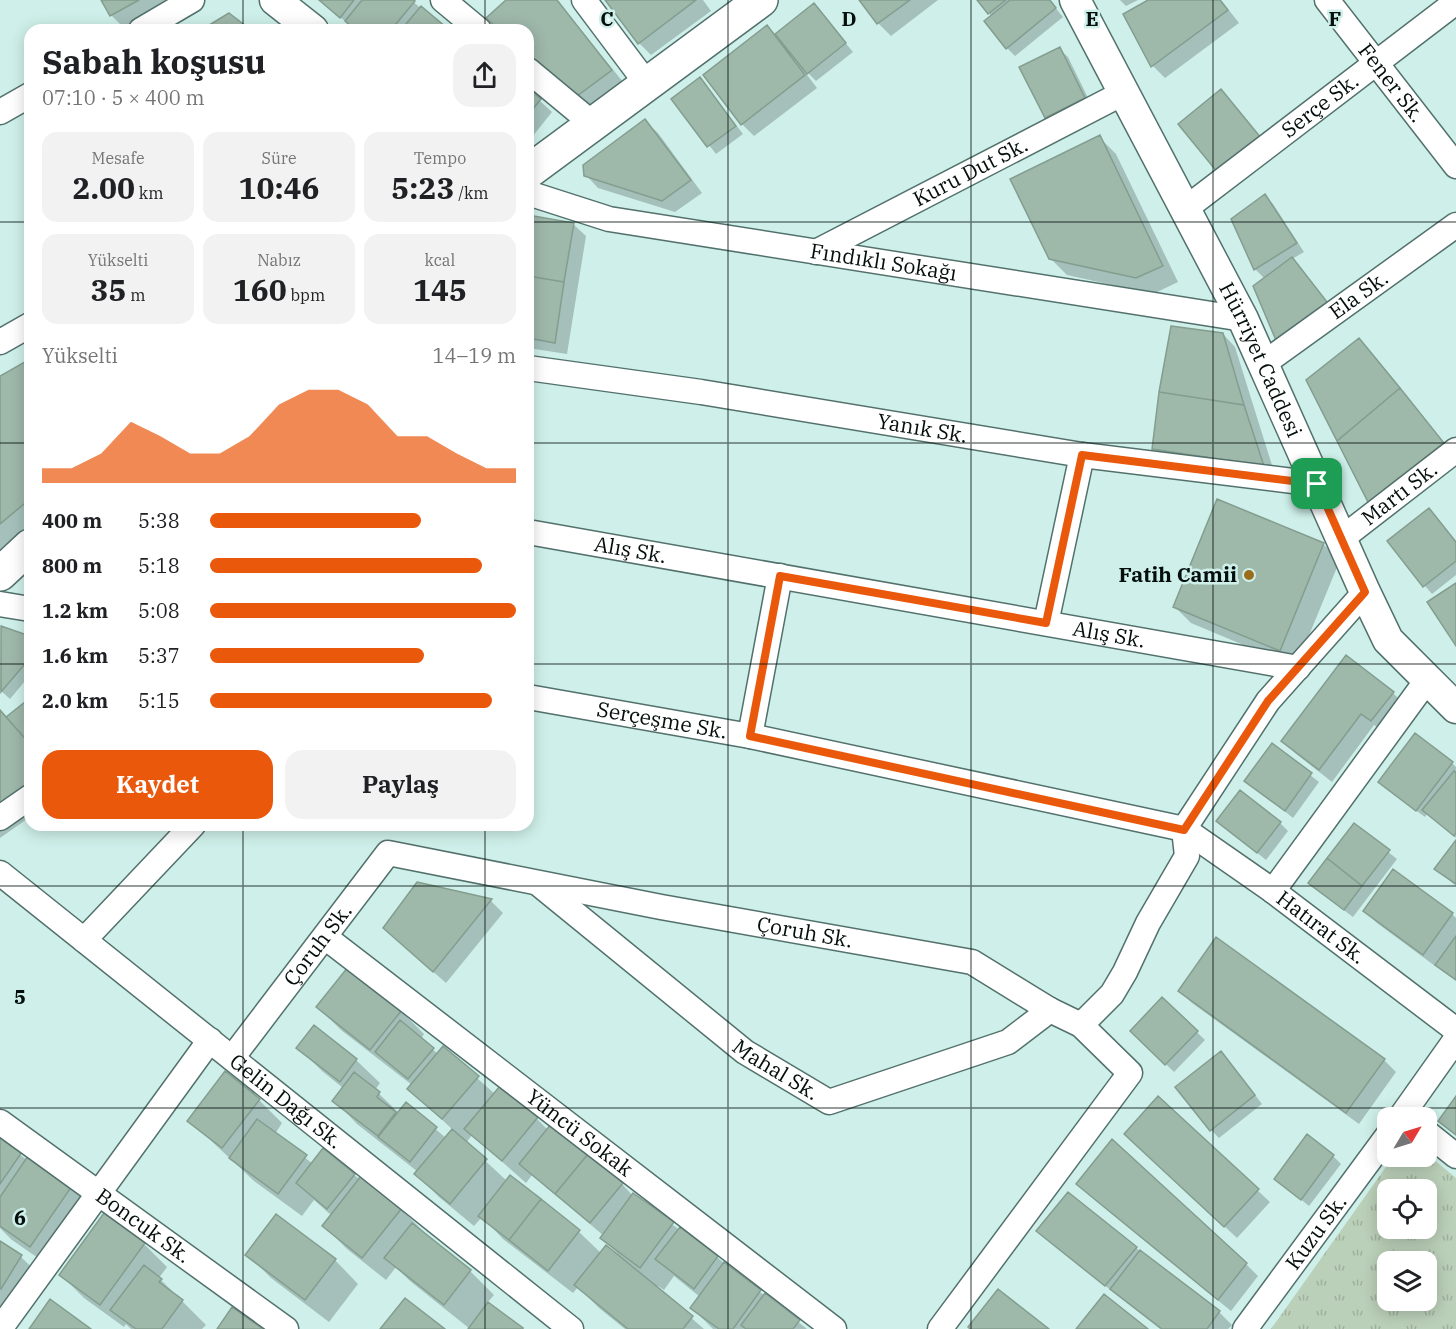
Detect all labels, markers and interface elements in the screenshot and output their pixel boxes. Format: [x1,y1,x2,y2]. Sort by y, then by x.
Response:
text: C [600,5,614,32]
text: D [841,5,857,32]
text: E [1085,5,1099,32]
text: F [1329,5,1341,32]
street label: Fener Sk. [1353,37,1432,128]
text: Sabah koşusu [42,40,266,83]
button: share [453,44,516,107]
street label: Serçe Sk. [1275,66,1364,144]
text: 07:10 · 5 × 400 m [42,84,205,111]
street label: Kuru Dut Sk. [908,130,1032,212]
text: Mesafe [92,148,144,168]
text: Süre [262,148,296,168]
text: Tempo [414,148,466,168]
text: 2.00 [73,168,135,207]
text: 10:46 [238,168,320,207]
text: 5:23 [391,168,454,207]
text: km [135,183,163,203]
text: /km [454,183,489,203]
street label: Fındıklı Sokağı [808,236,959,287]
text: Yükselti [88,250,148,270]
text: Nabız [257,250,301,270]
text: kcal [425,250,455,270]
street label: Ela Sk. [1323,263,1393,325]
text: 35 [91,270,127,309]
text: 160 [233,270,287,309]
text: 145 [413,270,467,309]
street label: Hürriyet Caddesi [1213,277,1309,442]
text: m [127,285,145,305]
text: bpm [287,285,325,305]
text: Yükselti [42,342,118,369]
text: 14–19 m [433,342,516,369]
street label: Yanık Sk. [875,406,970,449]
street label: Martı Sk. [1355,455,1443,531]
pin [1291,458,1342,509]
icon: arrive [1300,467,1333,500]
text: 400 m [42,507,102,534]
text: 5:38 [138,507,180,534]
street label: Alış Sk. [592,529,669,569]
text: 800 m [42,552,102,579]
text: 5:18 [138,552,180,579]
place label: Fatih Camii [1119,560,1237,588]
marker: Fatih Camii [1242,568,1256,582]
text: 1.2 km [42,597,108,624]
text: 5:08 [138,597,180,624]
street label: Alış Sk. [1071,614,1148,654]
text: 1.6 km [42,642,108,669]
text: 5:37 [138,642,180,669]
text: 2.0 km [42,687,108,714]
text: 5:15 [138,687,180,714]
street label: Serçeşme Sk. [595,694,730,745]
button: Kaydet [42,750,273,819]
button: Paylaş [285,750,516,819]
street label: Hatırat Sk. [1271,884,1372,970]
street label: Çoruh Sk. [277,897,358,991]
street label: Çoruh Sk. [755,909,855,954]
text: 5 [14,983,26,1010]
street label: Mahal Sk. [727,1032,825,1106]
street label: Gelin Dağı Sk. [224,1047,349,1154]
street label: Yüncü Sokak [521,1082,640,1183]
north arrow [1377,1107,1437,1167]
map controls [1377,1107,1437,1311]
button: locate [1377,1179,1437,1239]
street label: Boncuk Sk. [91,1181,197,1269]
street label: Kuzu Sk. [1278,1189,1352,1275]
text: 6 [14,1204,26,1231]
button: layers [1377,1251,1437,1311]

